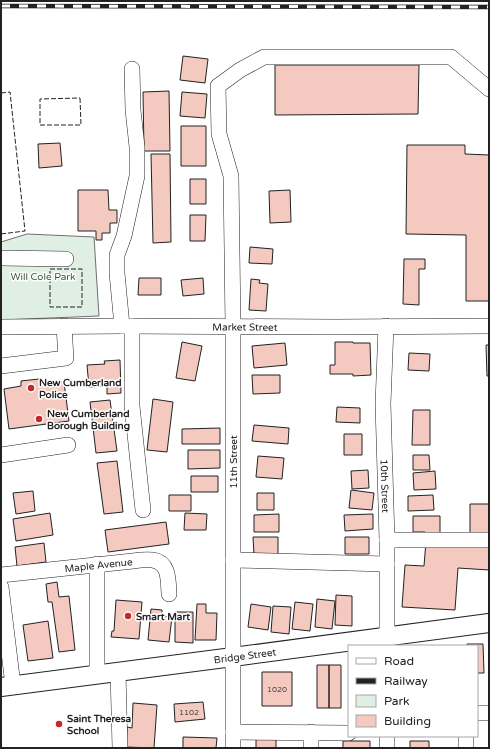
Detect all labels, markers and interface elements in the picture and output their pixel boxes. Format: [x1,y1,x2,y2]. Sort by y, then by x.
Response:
park label: Will Cole Park [10,271,76,283]
street label: Market Street [212,321,278,334]
place label: New Cumberland Police [39,377,121,401]
marker: New Cumberland Police [26,383,36,393]
place label: New Cumberland Borough Building [47,408,130,432]
marker: New Cumberland Borough Building [34,414,44,424]
street label: 11th Street [228,435,240,489]
street label: 10th Street [378,459,391,513]
street label: Maple Avenue [64,556,133,575]
marker: Smart Mart [123,611,133,621]
place label: Smart Mart [136,611,190,623]
legend [348,645,478,737]
street label: Bridge Street [213,646,277,666]
text: Road [384,654,414,668]
text: Railway [384,674,428,688]
house number: 1020 [267,685,287,694]
text: Park [384,694,410,708]
house number: 1102 [179,708,199,717]
place label: Saint Theresa School [67,713,132,737]
text: Building [384,714,431,728]
marker: Saint Theresa School [54,719,64,729]

